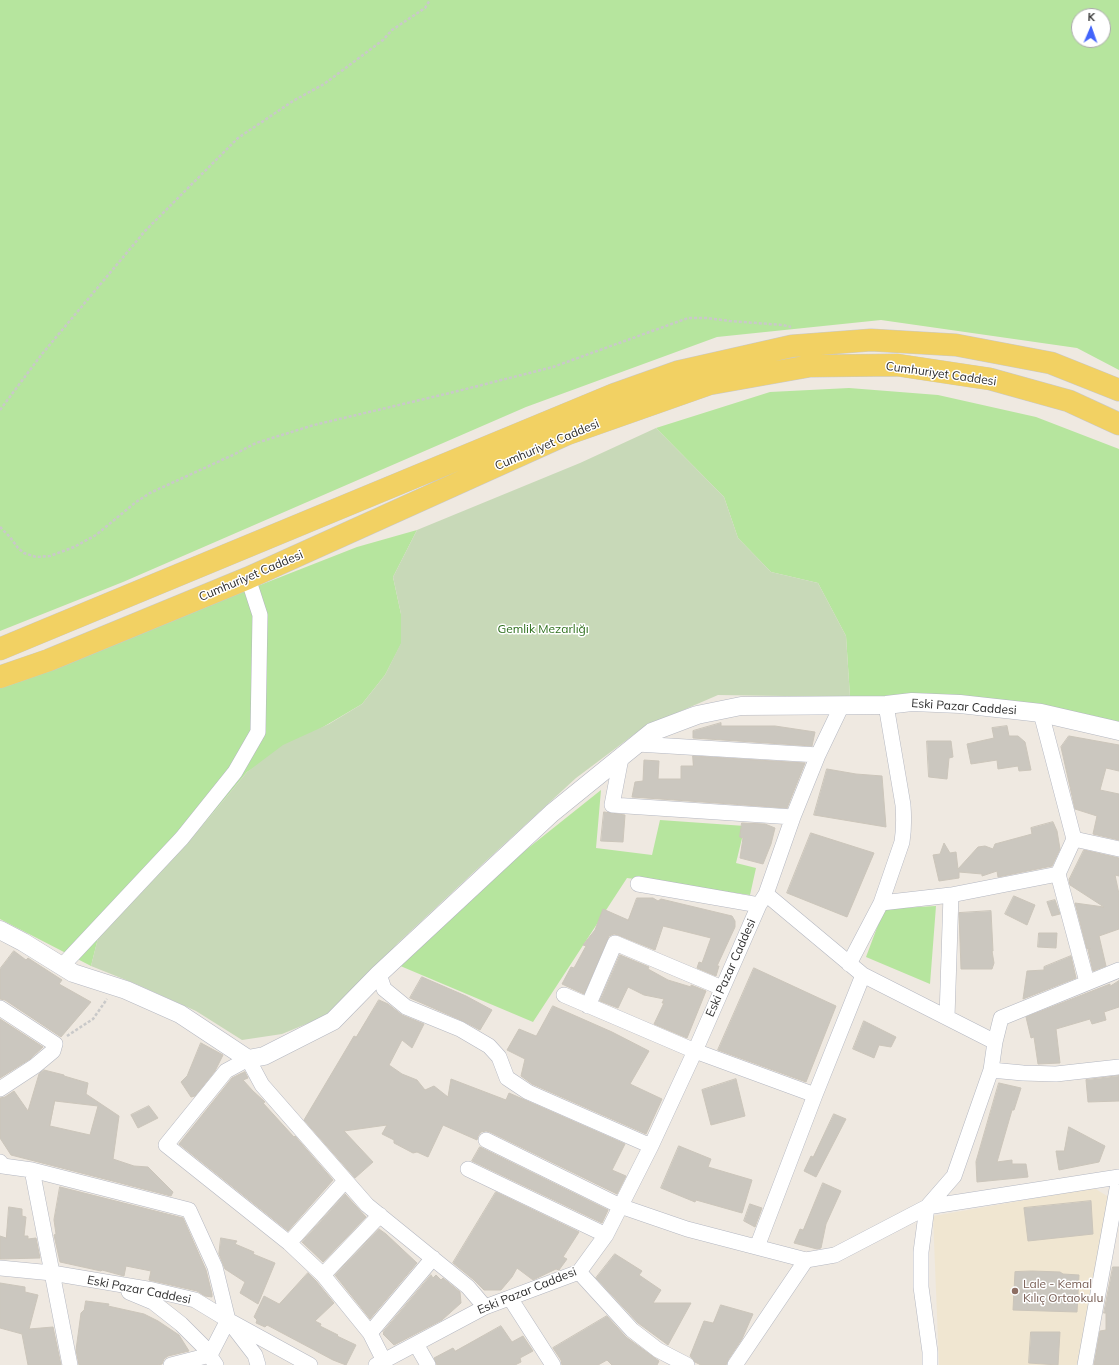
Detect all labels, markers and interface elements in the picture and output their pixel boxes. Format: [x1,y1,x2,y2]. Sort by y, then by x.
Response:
north arrow [1071,8,1111,48]
text: K [1087,10,1095,24]
street label: Cumhuriyet Caddesi [885,359,997,389]
street label: Cumhuriyet Caddesi [493,417,601,473]
street label: Cumhuriyet Caddesi [197,548,305,604]
park label: Gemlik Mezarlığı [497,622,589,636]
street label: Eski Pazar Caddesi [911,696,1017,718]
street label: Eski Pazar Caddesi [703,917,759,1019]
street label: Eski Pazar Caddesi [475,1265,579,1317]
street label: Eski Pazar Caddesi [86,1273,192,1307]
place label: Lale - Kemal Kılıç Ortaokulu [1023,1277,1103,1305]
marker: Lale - Kemal Kılıç Ortaokulu [1010,1286,1020,1296]

